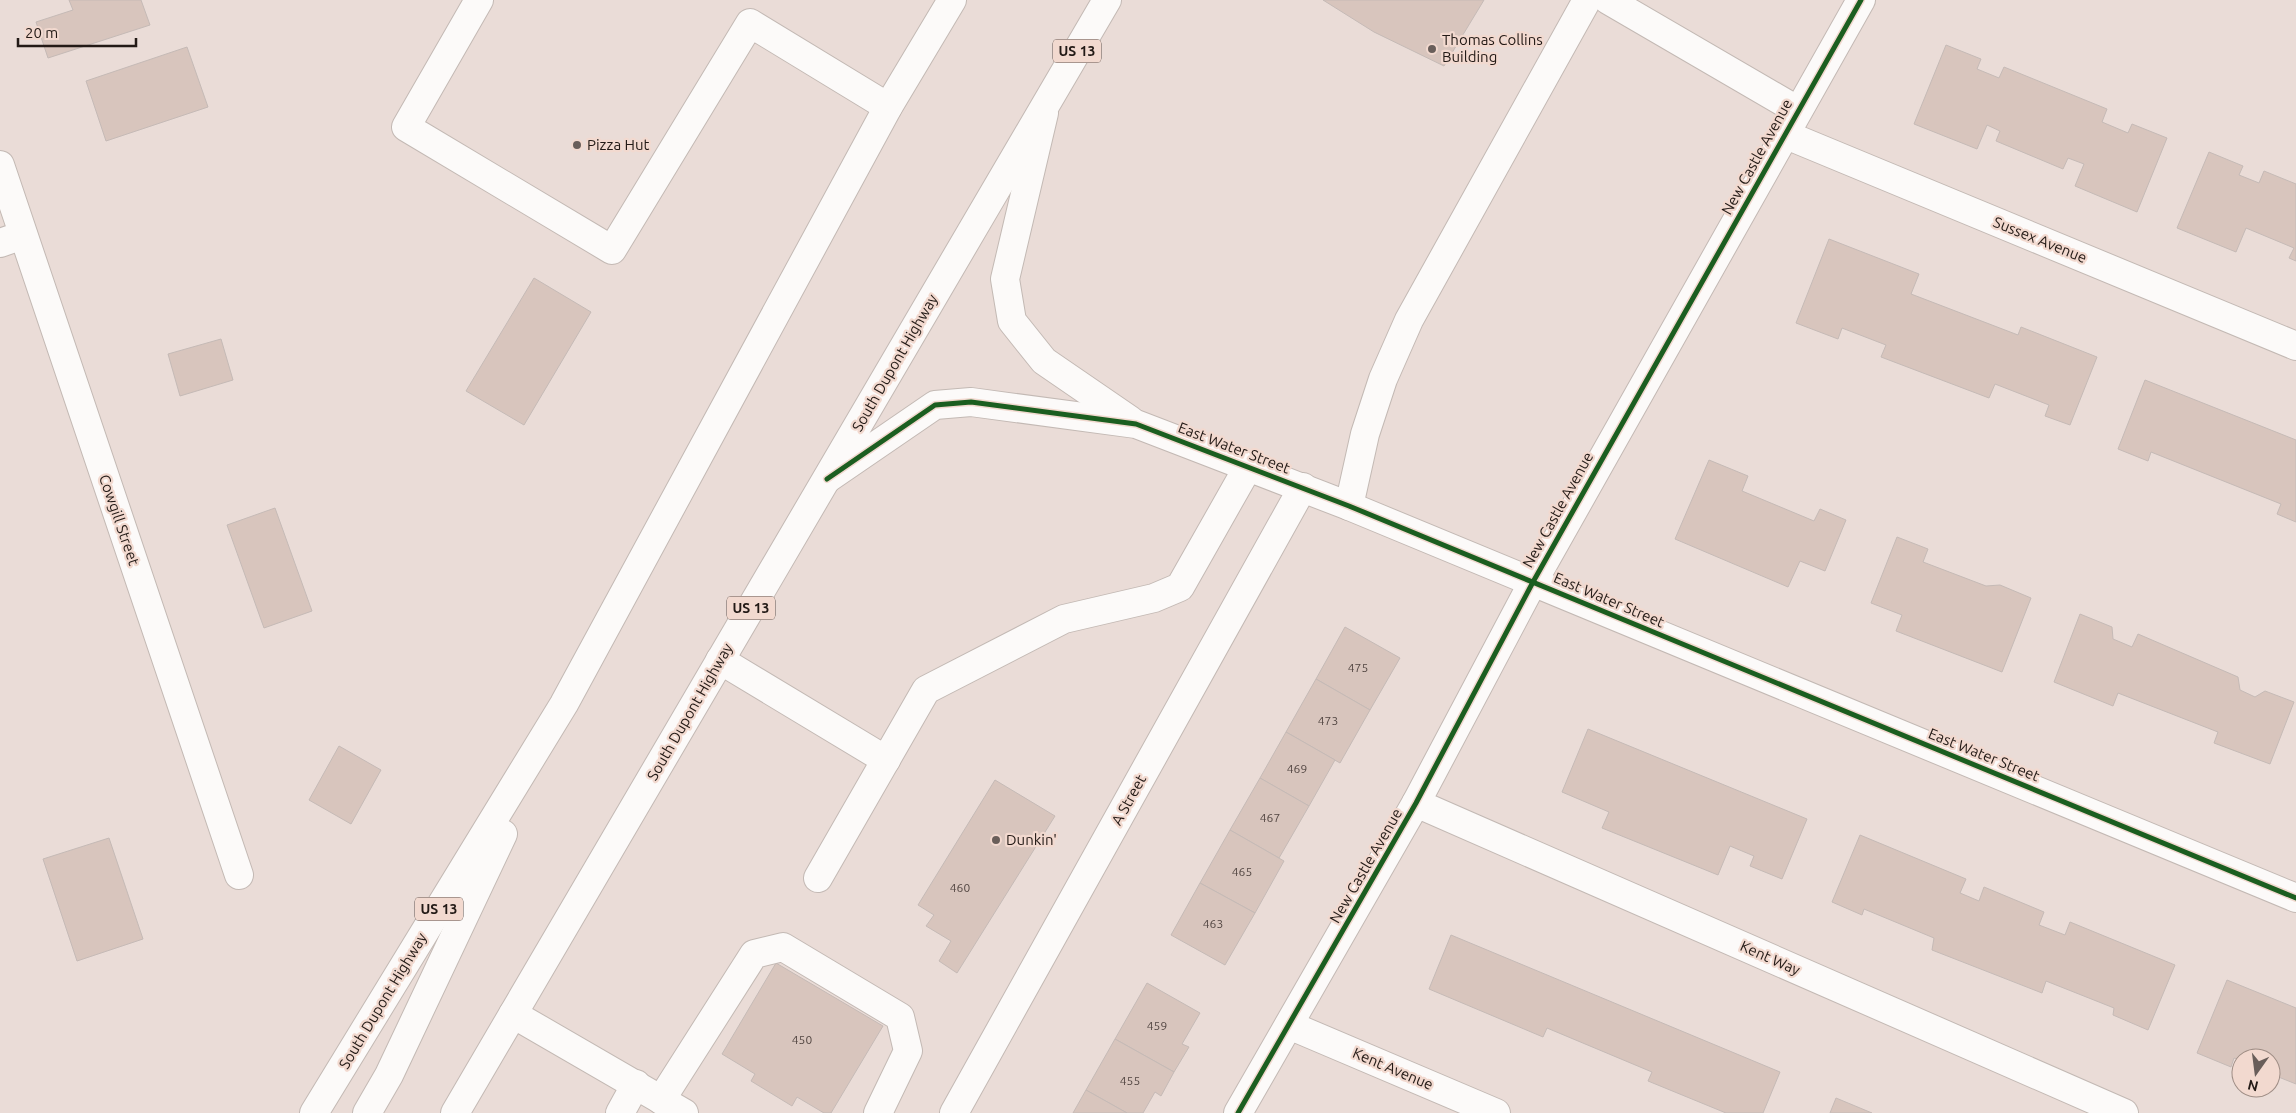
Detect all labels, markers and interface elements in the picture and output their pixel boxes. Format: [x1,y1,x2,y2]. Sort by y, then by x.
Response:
scale bar [18,15,135,47]
text: 20 m [25,24,58,41]
place label: Thomas Collins Building [1442,31,1543,65]
road number: US 13 [1053,40,1101,62]
marker: Thomas Collins Building [1426,43,1438,55]
street label: New Castle Avenue [1718,96,1795,218]
place label: Pizza Hut [587,136,650,153]
marker: Pizza Hut [571,139,583,151]
street label: Sussex Avenue [1991,213,2089,266]
street label: South Dupont Highway [848,291,941,434]
street label: East Water Street [1176,418,1293,477]
street label: New Castle Avenue [1519,449,1596,571]
street label: Cowgill Street [96,472,143,568]
street label: East Water Street [1551,569,1667,631]
road number: US 13 [727,596,775,620]
street label: South Dupont Highway [643,640,736,783]
house number: 475 [1348,661,1368,674]
house number: 473 [1318,714,1338,727]
street label: East Water Street [1926,724,2042,785]
house number: 469 [1287,762,1307,775]
street label: A Street [1108,771,1149,828]
street label: New Castle Avenue [1326,805,1405,926]
house number: 467 [1260,811,1280,824]
place label: Dunkin' [1006,831,1057,848]
marker: Dunkin' [990,834,1002,846]
house number: 465 [1232,865,1252,878]
house number: 460 [950,881,970,894]
road number: US 13 [415,898,463,921]
house number: 463 [1203,917,1223,930]
street label: South Dupont Highway [335,930,430,1072]
street label: Kent Way [1738,937,1803,978]
house number: 459 [1147,1019,1167,1032]
house number: 450 [792,1033,812,1046]
street label: Kent Avenue [1350,1044,1436,1093]
north arrow [2231,1048,2281,1098]
house number: 455 [1120,1074,1140,1087]
text: N [2246,1077,2260,1095]

